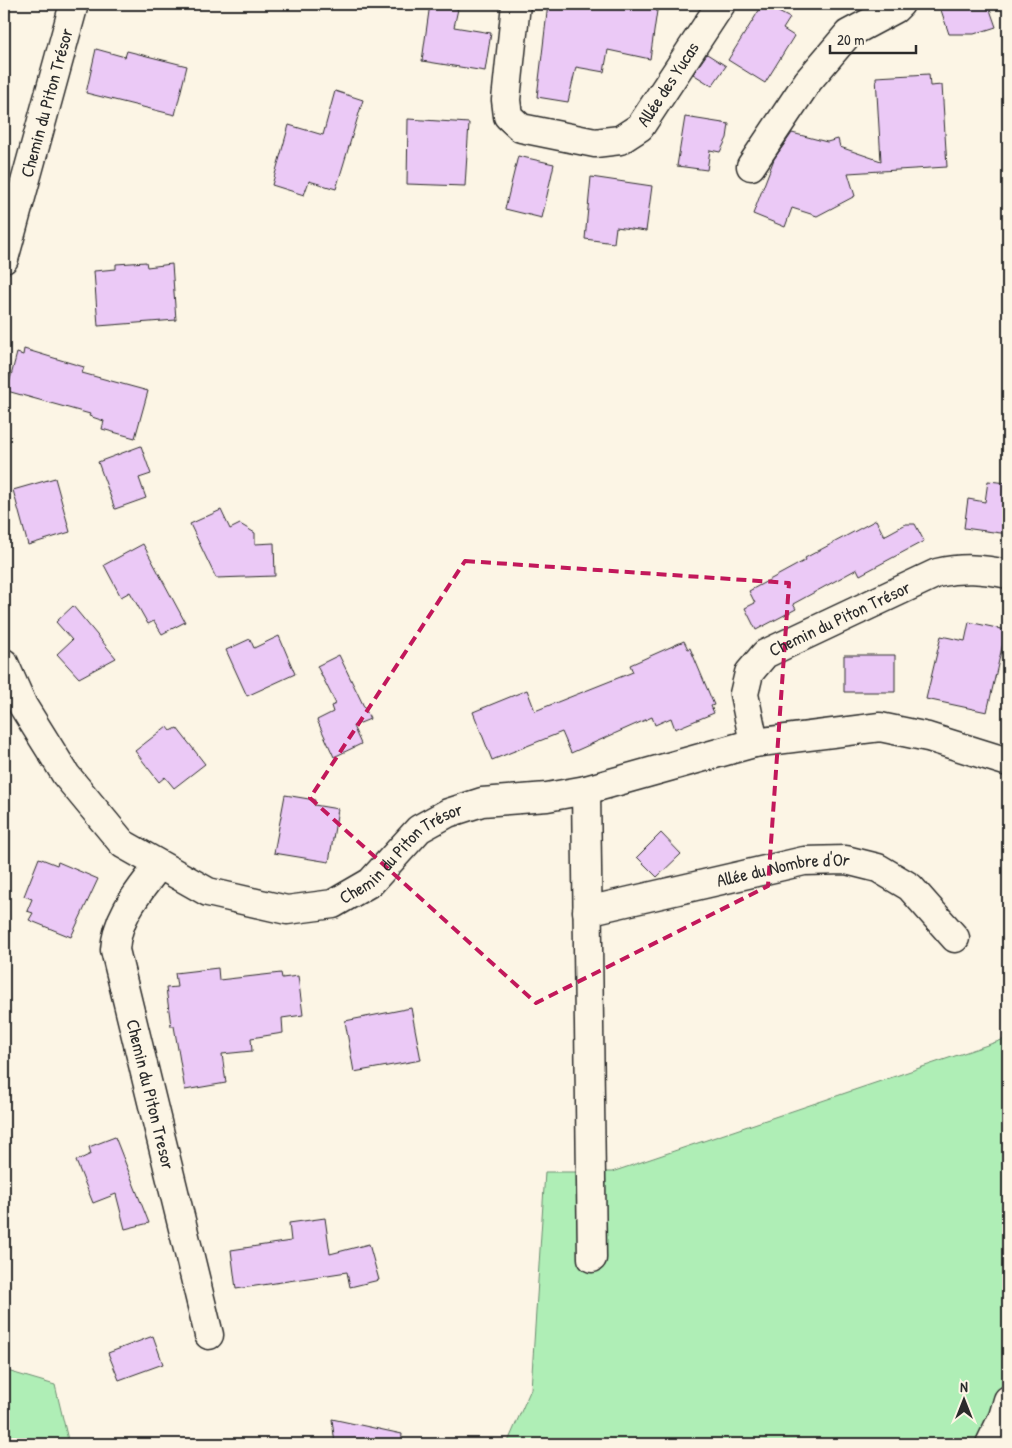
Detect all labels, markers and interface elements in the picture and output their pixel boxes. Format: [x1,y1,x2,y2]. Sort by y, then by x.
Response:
scale bar [830,22,916,54]
street label: Chemin du Piton Trésor [14,25,79,180]
text: 20 m [837,29,864,50]
street label: Allée des Yucas [631,37,705,131]
street label: Chemin du Piton Trésor [765,574,914,662]
street label: Chemin du Piton Trésor [335,796,466,910]
street label: Allée du Nombre d'Or [714,847,853,893]
street label: Chemin du Piton Tresor [120,1017,181,1172]
north arrow [940,1376,990,1426]
text: N [960,1377,968,1396]

